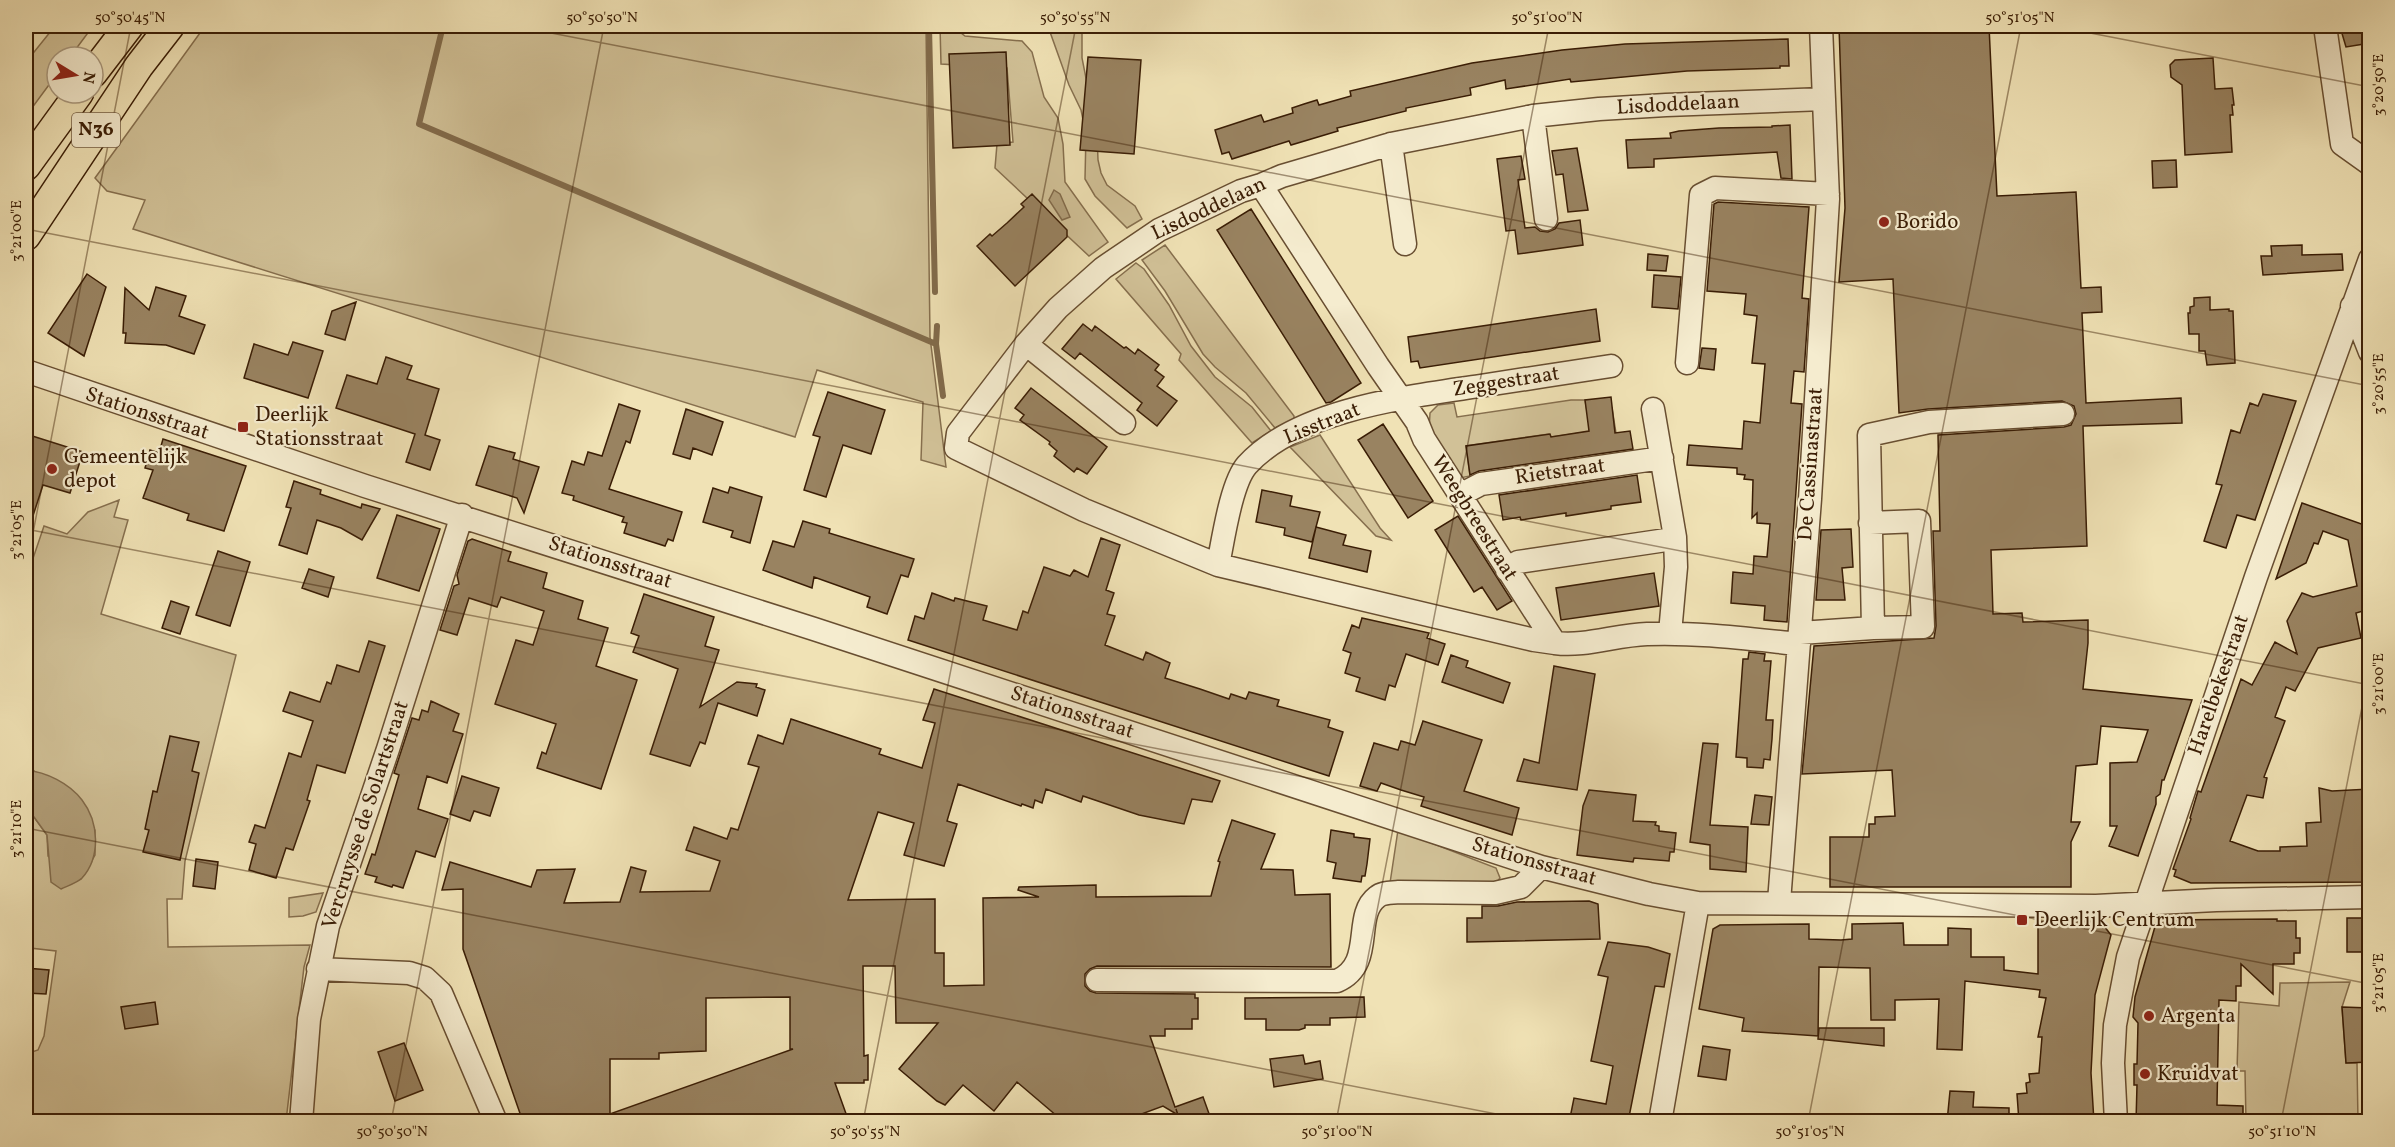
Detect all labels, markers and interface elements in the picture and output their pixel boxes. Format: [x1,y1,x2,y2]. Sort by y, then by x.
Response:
text: 50°50'45"N [95,8,165,29]
text: 50°50'50"N [566,8,638,29]
text: 50°50'55"N [1040,8,1110,29]
text: 50°51'00"N [1511,8,1583,29]
text: 50°51'05"N [1985,8,2055,29]
north arrow [45,45,105,105]
text: 3°20'50"E [2369,54,2390,116]
text: N [76,70,100,86]
street label: Lisdoddelaan [1616,87,1740,123]
road number: N36 [72,113,120,147]
street label: Lisdoddelaan [1147,170,1271,248]
text: 3°21'00"E [7,200,28,262]
place label: Borido [1896,208,1958,237]
marker: Borido [1877,215,1891,229]
text: 3°20'55"E [2369,353,2390,415]
street label: Zeggestraat [1451,359,1561,405]
street label: Stationsstraat [81,380,213,448]
street label: De Cassinastraat [1791,386,1831,542]
street label: Lisstraat [1279,396,1365,452]
place label: Deerlijk Stationsstraat [255,401,384,454]
marker: Deerlijk Stationsstraat [236,420,250,434]
place label: Gemeentelijk depot [64,443,188,496]
street label: Weegbreestraat [1424,450,1524,586]
street label: Rietstraat [1513,451,1607,493]
marker: Gemeentelijk depot [45,462,59,476]
text: 3°21'05"E [7,500,28,560]
street label: Stationsstraat [544,529,676,597]
street label: Harelbekestraat [2181,611,2257,759]
text: 3°21'00"E [2369,653,2390,715]
street label: Stationsstraat [1006,679,1138,747]
street label: Vercruysse de Solartstraat [315,697,417,933]
text: 3°21'10"E [7,800,28,858]
street label: Stationsstraat [1468,830,1600,894]
place label: Deerlijk Centrum [2034,906,2195,935]
marker: Deerlijk Centrum [2015,913,2029,927]
text: 3°21'05"E [2369,953,2390,1013]
place label: Argenta [2161,1002,2236,1031]
marker: Argenta [2142,1009,2156,1023]
place label: Kruidvat [2157,1060,2239,1089]
marker: Kruidvat [2138,1067,2152,1081]
text: 50°50'50"N [356,1122,428,1143]
text: 50°50'55"N [830,1122,900,1143]
text: 50°51'00"N [1301,1122,1373,1143]
text: 50°51'05"N [1775,1122,1845,1143]
text: 50°51'10"N [2248,1122,2316,1143]

